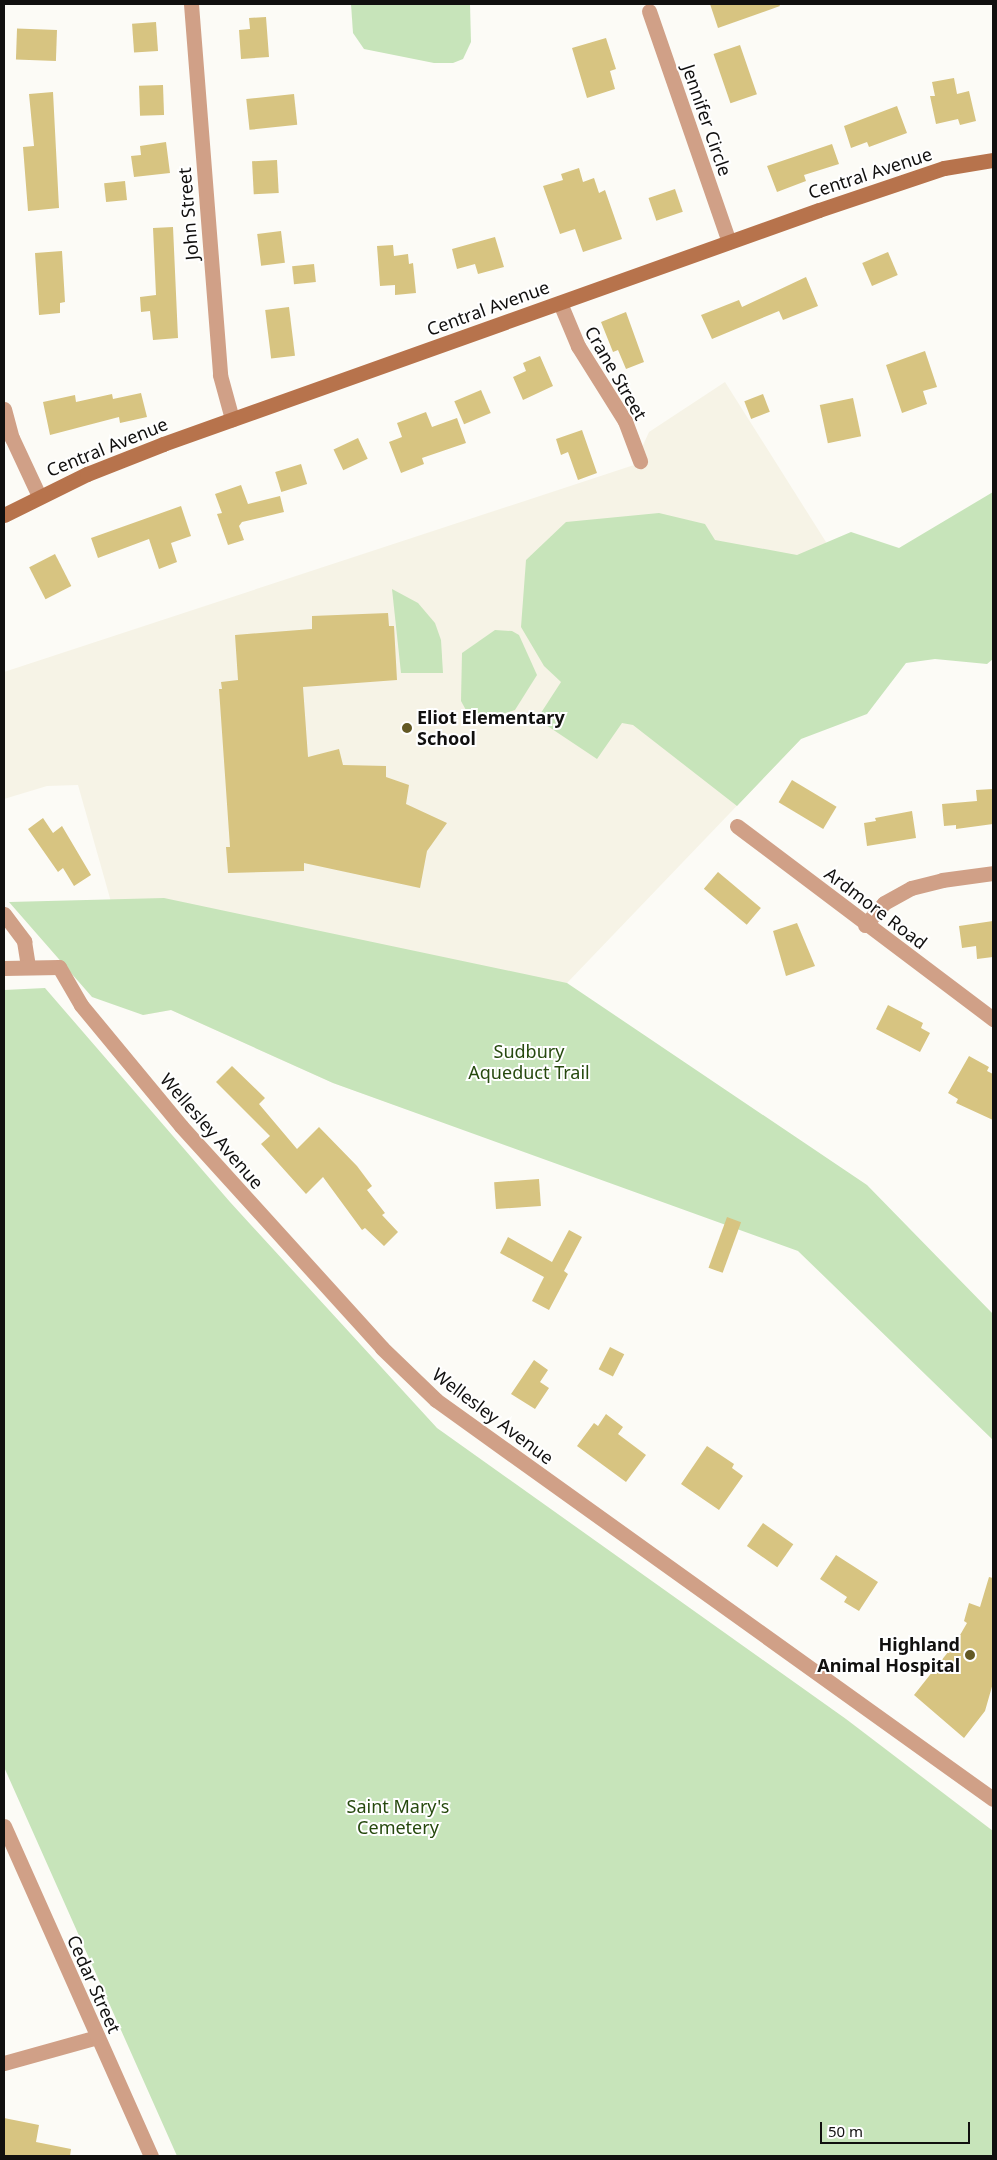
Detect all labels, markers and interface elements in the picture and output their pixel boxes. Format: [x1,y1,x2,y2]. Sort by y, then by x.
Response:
street label: Jennifer Circle [678,61,736,179]
street label: Central Avenue [805,143,935,203]
street label: John Street [173,167,203,261]
street label: Central Avenue [424,276,552,340]
street label: Crane Street [580,322,652,424]
street label: Central Avenue [43,413,171,481]
place label: Eliot Elementary School [417,707,565,750]
marker: Eliot Elementary School [401,722,413,734]
street label: Ardmore Road [821,863,931,953]
park label: Sudbury Aqueduct Trail [468,1041,590,1084]
street label: Wellesley Avenue [156,1069,268,1193]
street label: Wellesley Avenue [428,1363,558,1469]
place label: Highland Animal Hospital [817,1634,960,1676]
marker: Highland Animal Hospital [964,1649,976,1661]
park label: Saint Mary's Cemetery [347,1796,449,1838]
street label: Cedar Street [63,1932,125,2036]
scale bar [822,2112,972,2144]
text: 50 m [828,2121,863,2141]

